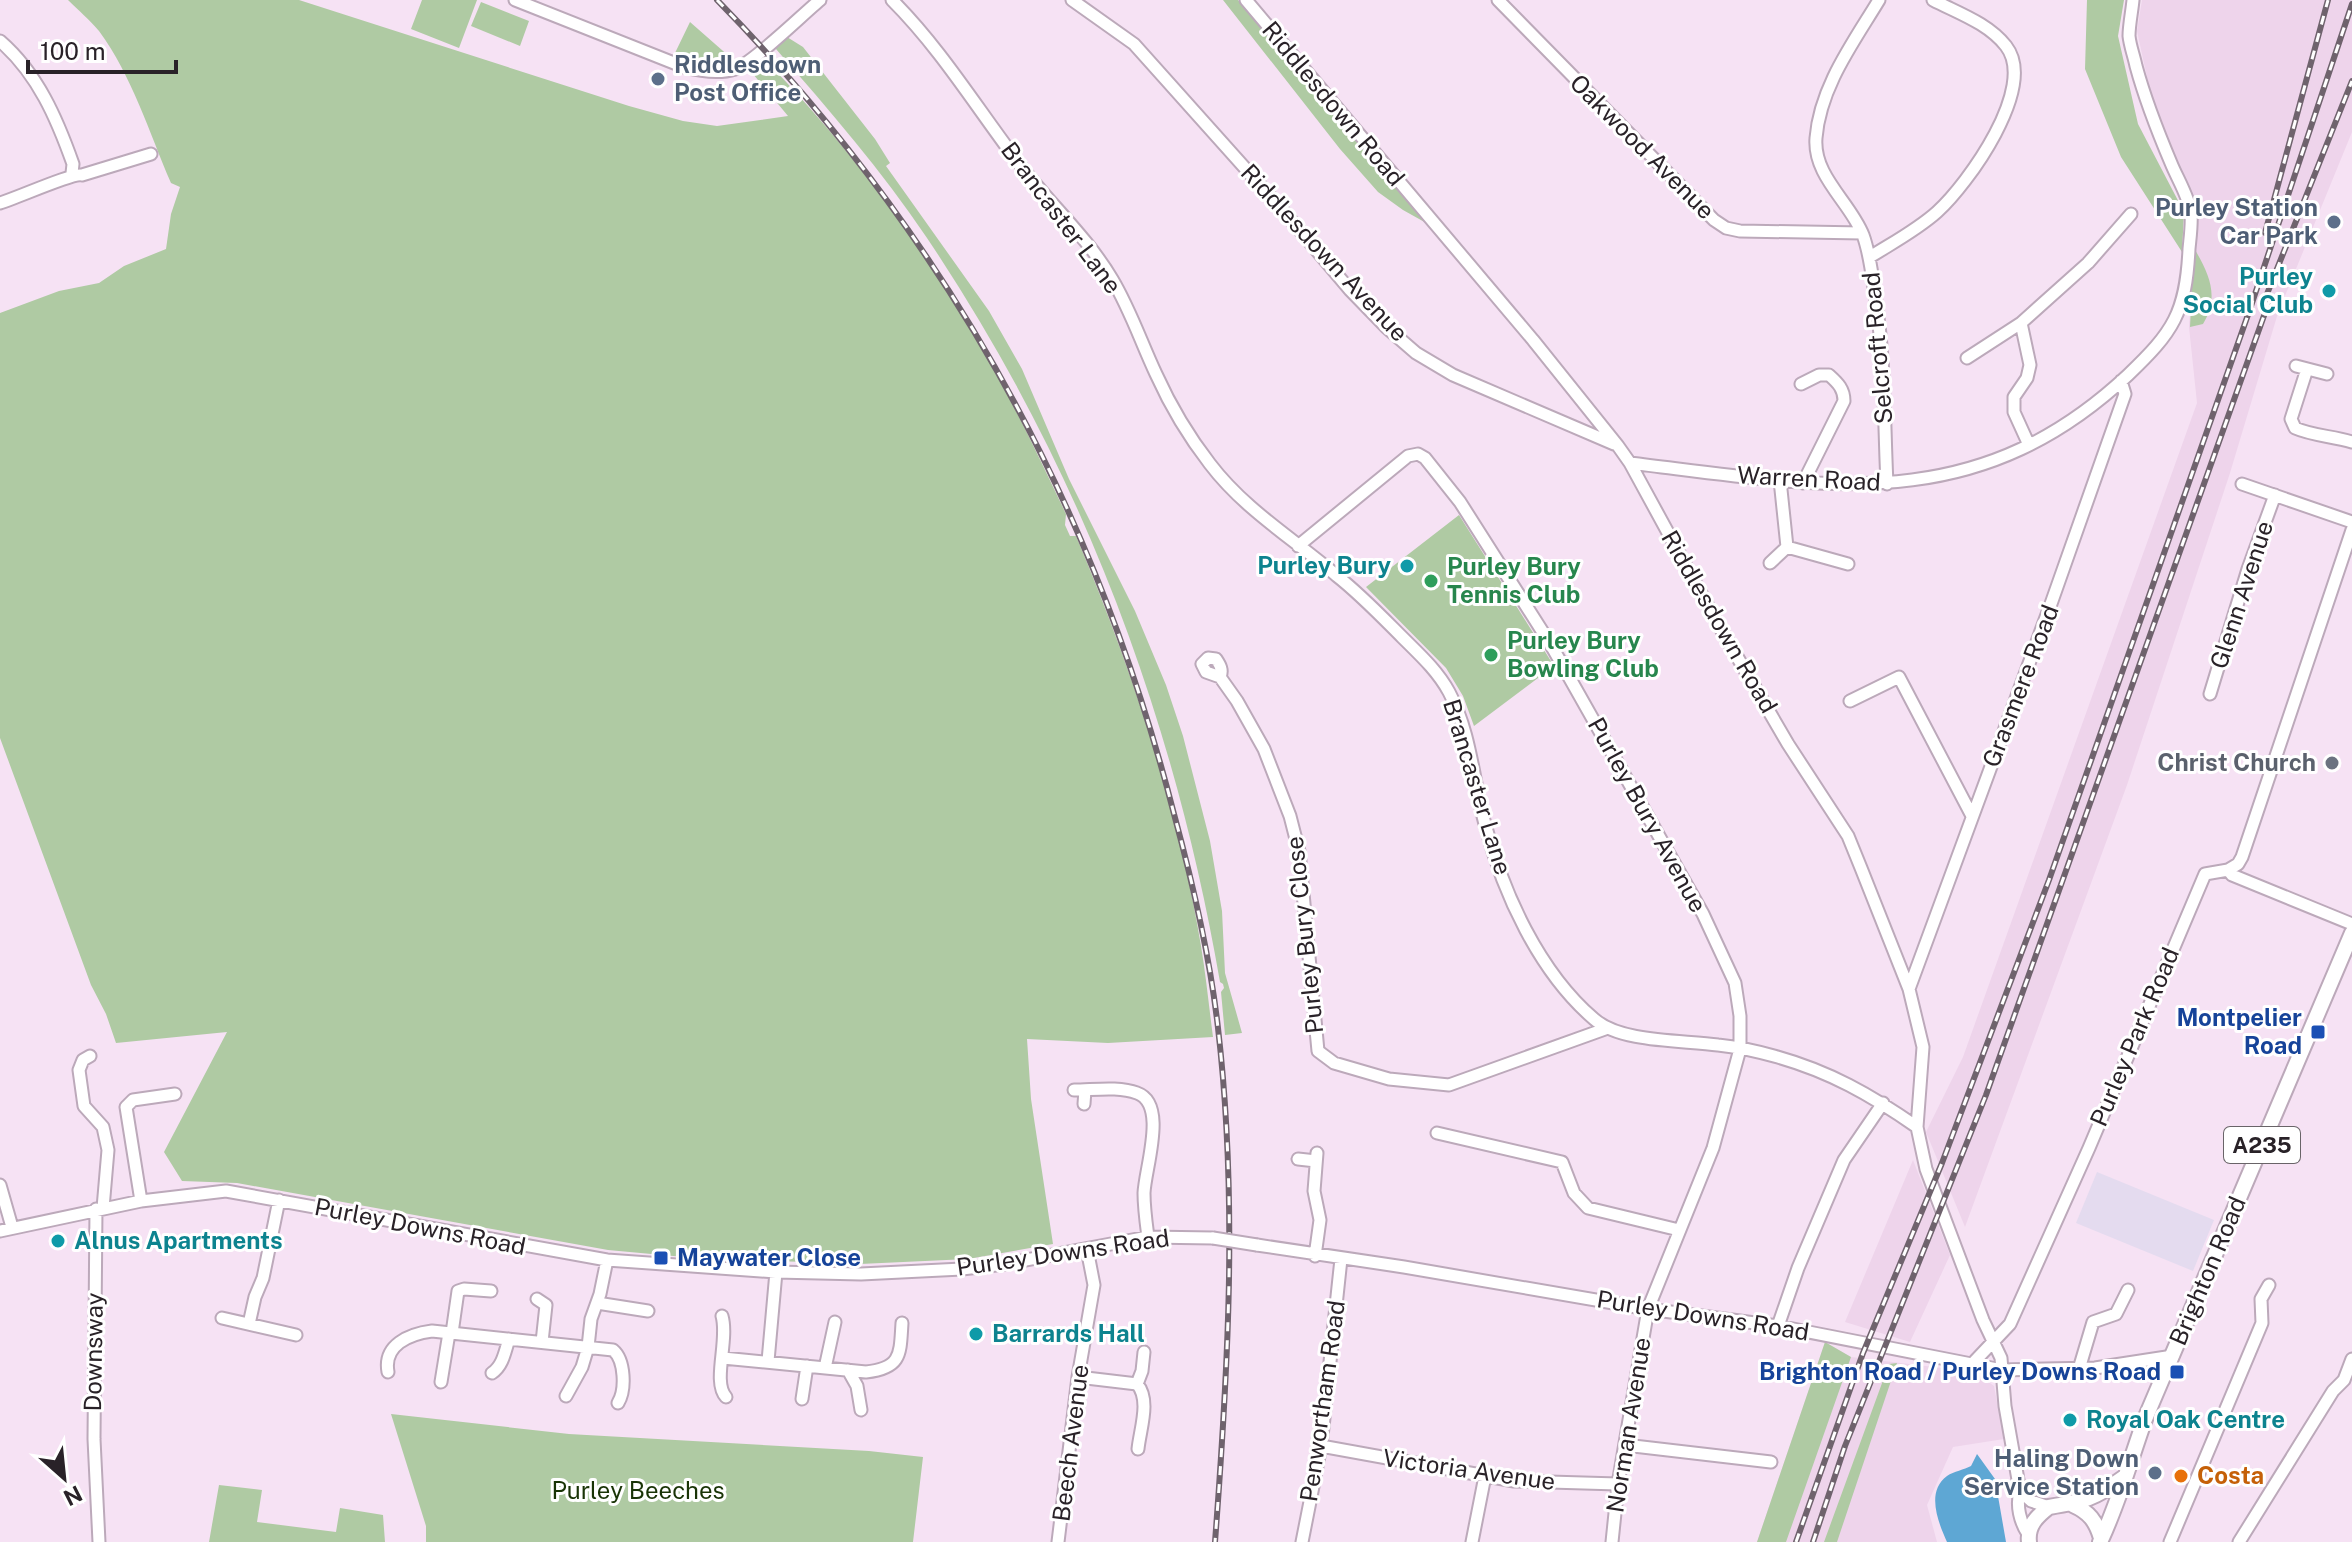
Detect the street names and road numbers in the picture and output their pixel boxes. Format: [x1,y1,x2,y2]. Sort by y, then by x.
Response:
street label: Riddlesdown Road [1257,15,1411,191]
street label: Oakwood Avenue [1565,68,1721,224]
street label: Brancaster Lane [996,136,1128,299]
street label: Riddlesdown Avenue [1235,158,1414,347]
street label: Selcroft Road [1856,271,1898,425]
street label: Warren Road [1737,460,1882,496]
street label: Glenn Avenue [2204,517,2278,672]
street label: Riddlesdown Road [1656,525,1784,718]
street label: Grasmere Road [1976,601,2064,771]
street label: Brancaster Lane [1438,696,1518,878]
street label: Purley Bury Avenue [1583,712,1713,917]
street label: Purley Bury Close [1280,835,1328,1035]
street label: Purley Park Road [2084,943,2184,1130]
road number: A235 [2224,1127,2300,1163]
street label: Purley Downs Road [312,1192,528,1260]
street label: Brighton Road [2163,1192,2251,1349]
street label: Purley Downs Road [955,1223,1171,1281]
street label: Purley Downs Road [1595,1284,1811,1346]
street label: Downsway [78,1292,108,1412]
street label: Penwortham Road [1294,1298,1350,1503]
street label: Norman Avenue [1600,1335,1656,1514]
street label: Beech Avenue [1046,1363,1094,1523]
street label: Victoria Avenue [1381,1443,1557,1495]

